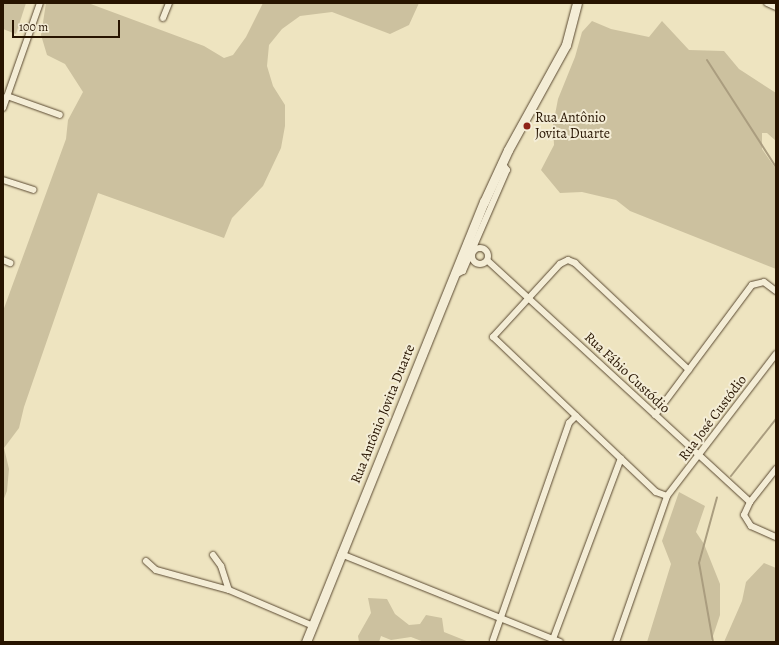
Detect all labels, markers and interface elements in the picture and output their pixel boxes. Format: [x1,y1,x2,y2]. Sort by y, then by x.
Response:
scale bar [14,12,122,38]
text: 100 m [19,19,48,35]
place label: Rua Antônio Jovita Duarte [535,110,610,142]
marker: Rua Antônio Jovita Duarte [522,121,532,131]
street label: Rua Fábio Custódio [581,329,673,417]
street label: Rua Antônio Jovita Duarte [347,342,419,486]
street label: Rua José Custódio [675,372,751,464]

